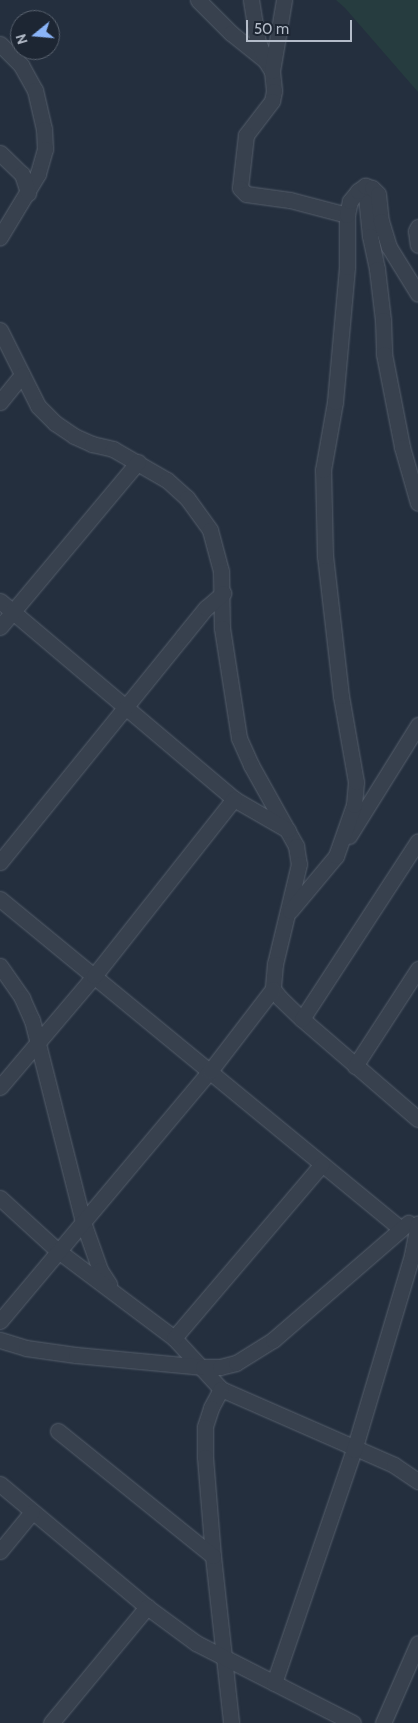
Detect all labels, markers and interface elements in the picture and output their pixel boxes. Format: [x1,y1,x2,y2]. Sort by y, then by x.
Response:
north arrow [10,10,60,60]
scale bar [248,10,354,42]
text: 50 m [254,20,289,38]
text: N [12,32,32,46]

